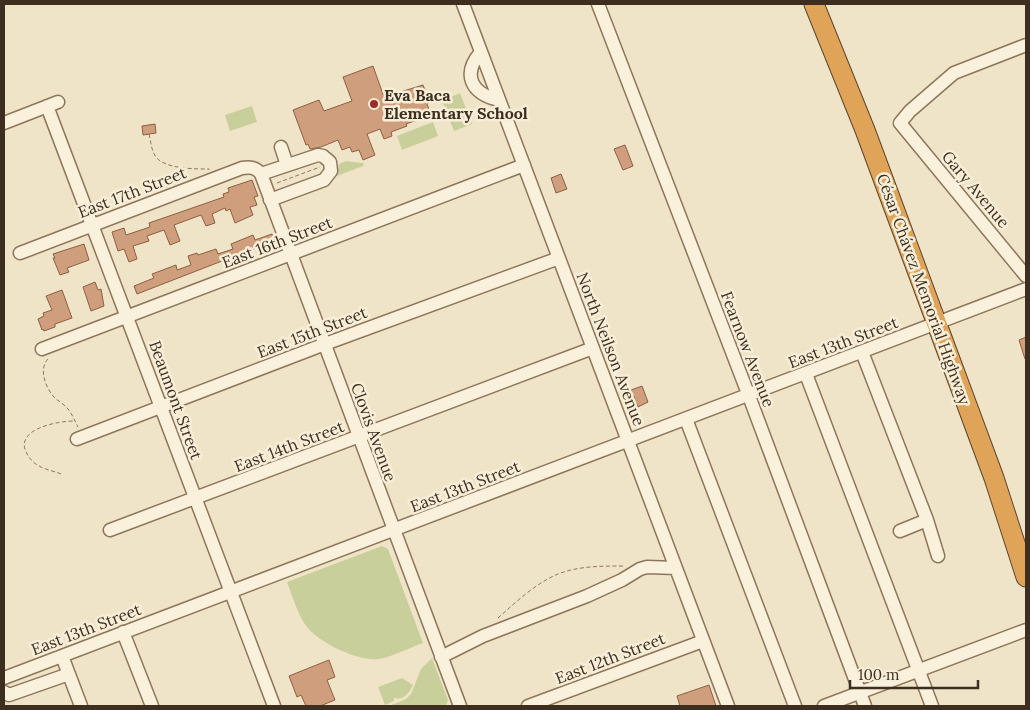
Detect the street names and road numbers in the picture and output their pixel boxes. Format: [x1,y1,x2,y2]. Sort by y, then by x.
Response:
street label: Gary Avenue [938,146,1014,232]
street label: East 17th Street [75,162,190,222]
street label: César Chávez Memorial Highway [873,171,975,408]
street label: East 16th Street [219,212,336,272]
street label: North Neilson Avenue [572,269,650,429]
street label: Fearnow Avenue [717,288,779,410]
street label: East 15th Street [254,302,370,362]
street label: East 13th Street [785,312,902,372]
street label: Beaumont Street [145,338,207,463]
street label: Clovis Avenue [347,380,401,484]
street label: East 14th Street [231,416,347,476]
street label: East 13th Street [407,456,524,516]
street label: East 13th Street [28,599,145,659]
street label: East 12th Street [552,628,668,688]

